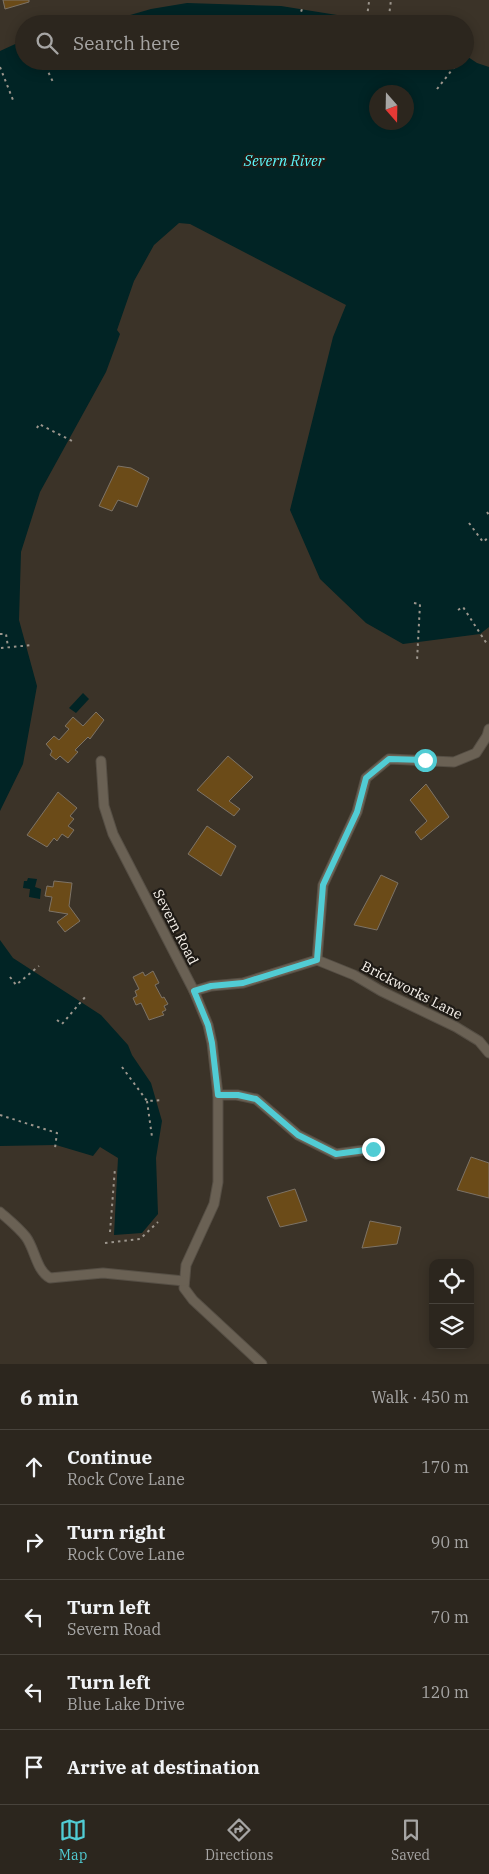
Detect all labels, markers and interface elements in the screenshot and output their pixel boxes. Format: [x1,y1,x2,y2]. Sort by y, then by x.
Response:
search box [15,15,474,70]
icon: search [33,29,61,57]
text: Search here [73,31,180,55]
north arrow [369,85,414,130]
water label: Severn River [243,151,325,170]
route start [414,749,437,772]
street label: Severn Road [149,886,203,968]
street label: Brickworks Lane [358,957,466,1023]
route end [362,1138,385,1161]
map controls [429,1259,474,1349]
button: locate [429,1259,474,1304]
button: layers [429,1304,474,1349]
text: 6 min [20,1383,79,1411]
text: Walk · 450 m [371,1387,469,1407]
text: Continue [67,1445,152,1469]
icon: ahead [20,1453,48,1481]
text: 170 m [421,1457,469,1477]
text: Rock Cove Lane [67,1469,185,1489]
text: Turn right [67,1520,165,1544]
icon: right [20,1528,48,1556]
text: 90 m [431,1532,469,1552]
text: Rock Cove Lane [67,1544,185,1564]
text: Turn left [67,1595,150,1619]
icon: left [20,1603,48,1631]
text: 70 m [431,1607,469,1627]
text: Severn Road [67,1619,161,1639]
text: Turn left [67,1670,150,1694]
icon: left [20,1678,48,1706]
text: 120 m [421,1682,469,1702]
text: Blue Lake Drive [67,1694,185,1714]
icon: arrive [20,1753,48,1781]
text: Arrive at destination [67,1755,260,1779]
tab: Map [59,1816,87,1864]
tab: Directions [205,1816,273,1864]
tab: Saved [391,1816,430,1864]

